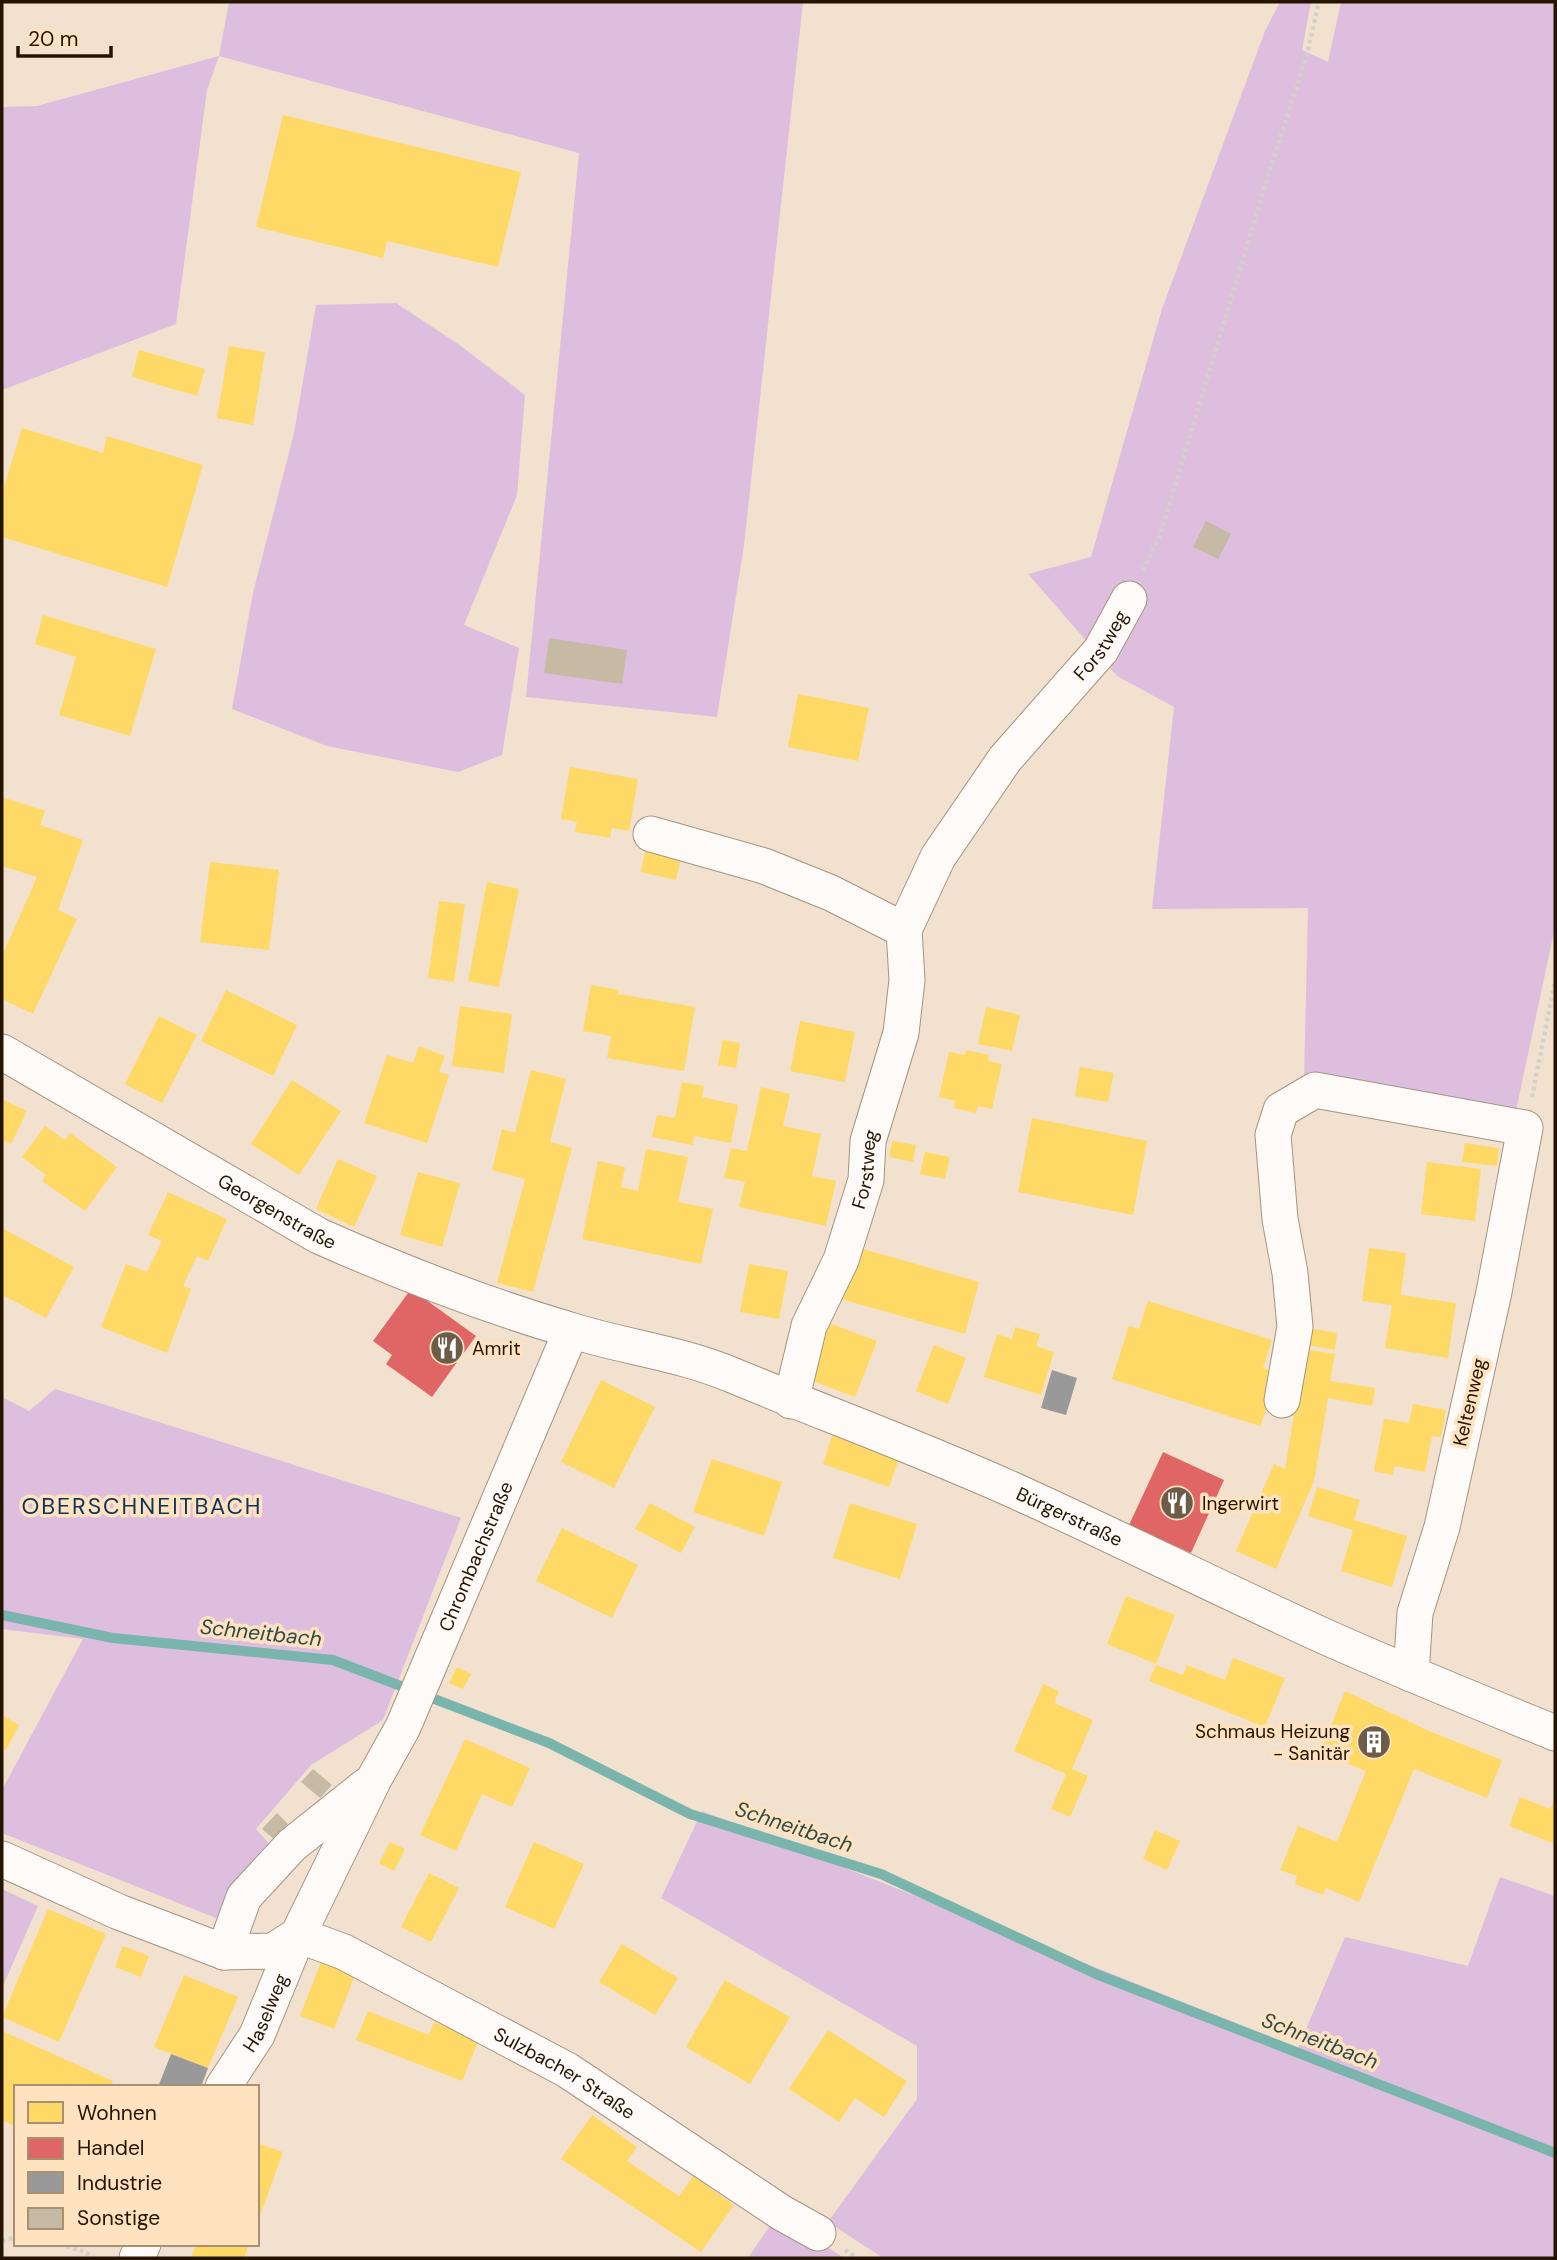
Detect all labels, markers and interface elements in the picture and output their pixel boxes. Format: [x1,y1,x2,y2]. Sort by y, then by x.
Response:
scale bar [18,14,110,58]
text: 20 m [28,25,79,53]
street label: Forstweg [1068,605,1134,686]
street label: Forstweg [846,1126,884,1212]
street label: Georgenstraße [213,1168,340,1255]
restaurant icon: Amrit [428,1329,466,1367]
place label: Amrit [472,1336,521,1361]
street label: Keltenweg [1447,1355,1492,1449]
street label: Chrombachstraße [433,1478,519,1635]
street label: Bürgerstraße [1012,1481,1127,1552]
restaurant icon: Ingerwirt [1158,1484,1196,1522]
district label: OBERSCHNEITBACH [21,1491,263,1521]
place label: Ingerwirt [1202,1491,1279,1516]
water label: Schneitbach [199,1613,323,1653]
place label: Schmaus Heizung - Sanitär [1195,1719,1350,1766]
building icon: Schmaus Heizung - Sanitär [1355,1723,1393,1761]
water label: Schneitbach [731,1795,857,1859]
street label: Haselweg [237,1969,294,2057]
water label: Schneitbach [1258,2006,1382,2076]
street label: Sulzbacher Straße [489,2022,640,2125]
legend [14,2085,259,2246]
text: Wohnen [77,2099,157,2127]
text: Handel [77,2134,145,2162]
text: Industrie [77,2169,162,2197]
text: Sonstige [77,2204,160,2232]

